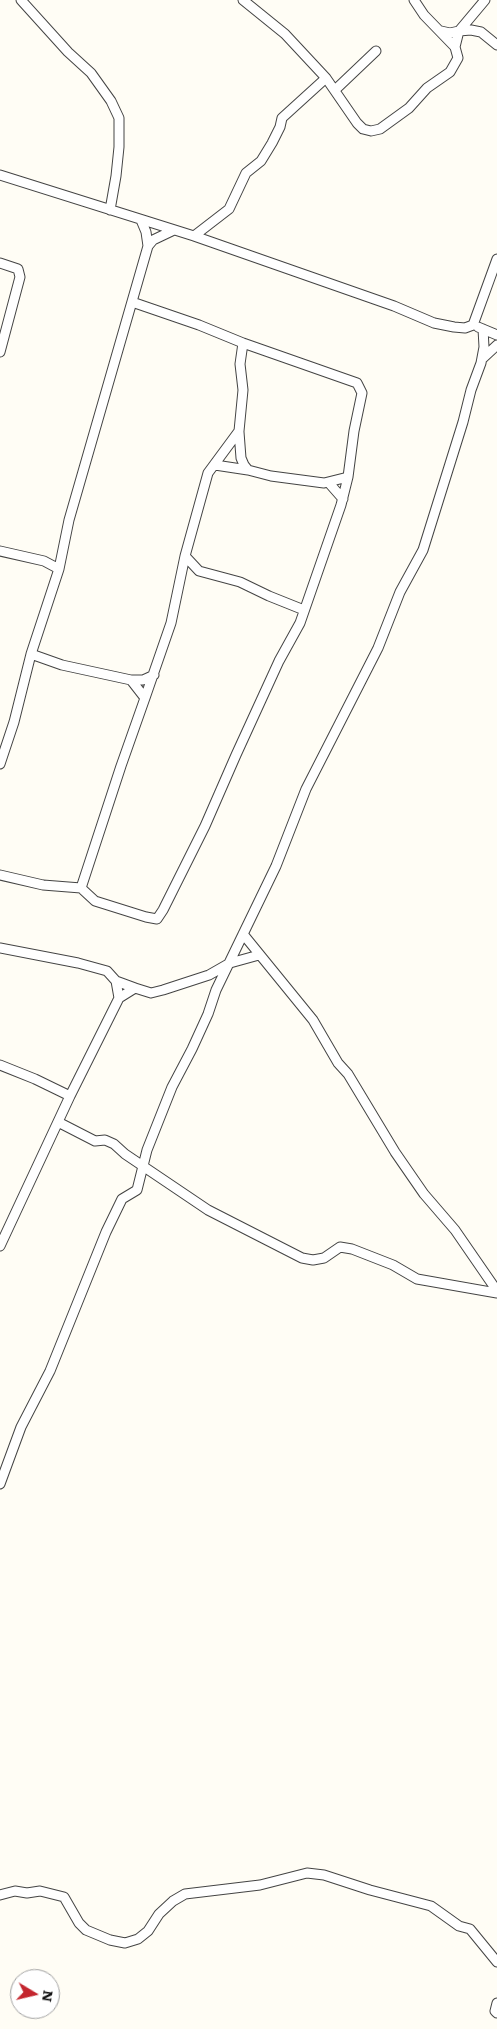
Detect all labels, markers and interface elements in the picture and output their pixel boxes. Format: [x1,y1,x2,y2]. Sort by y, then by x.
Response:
north arrow [10,1969,60,2019]
text: N [38,1989,60,2004]

